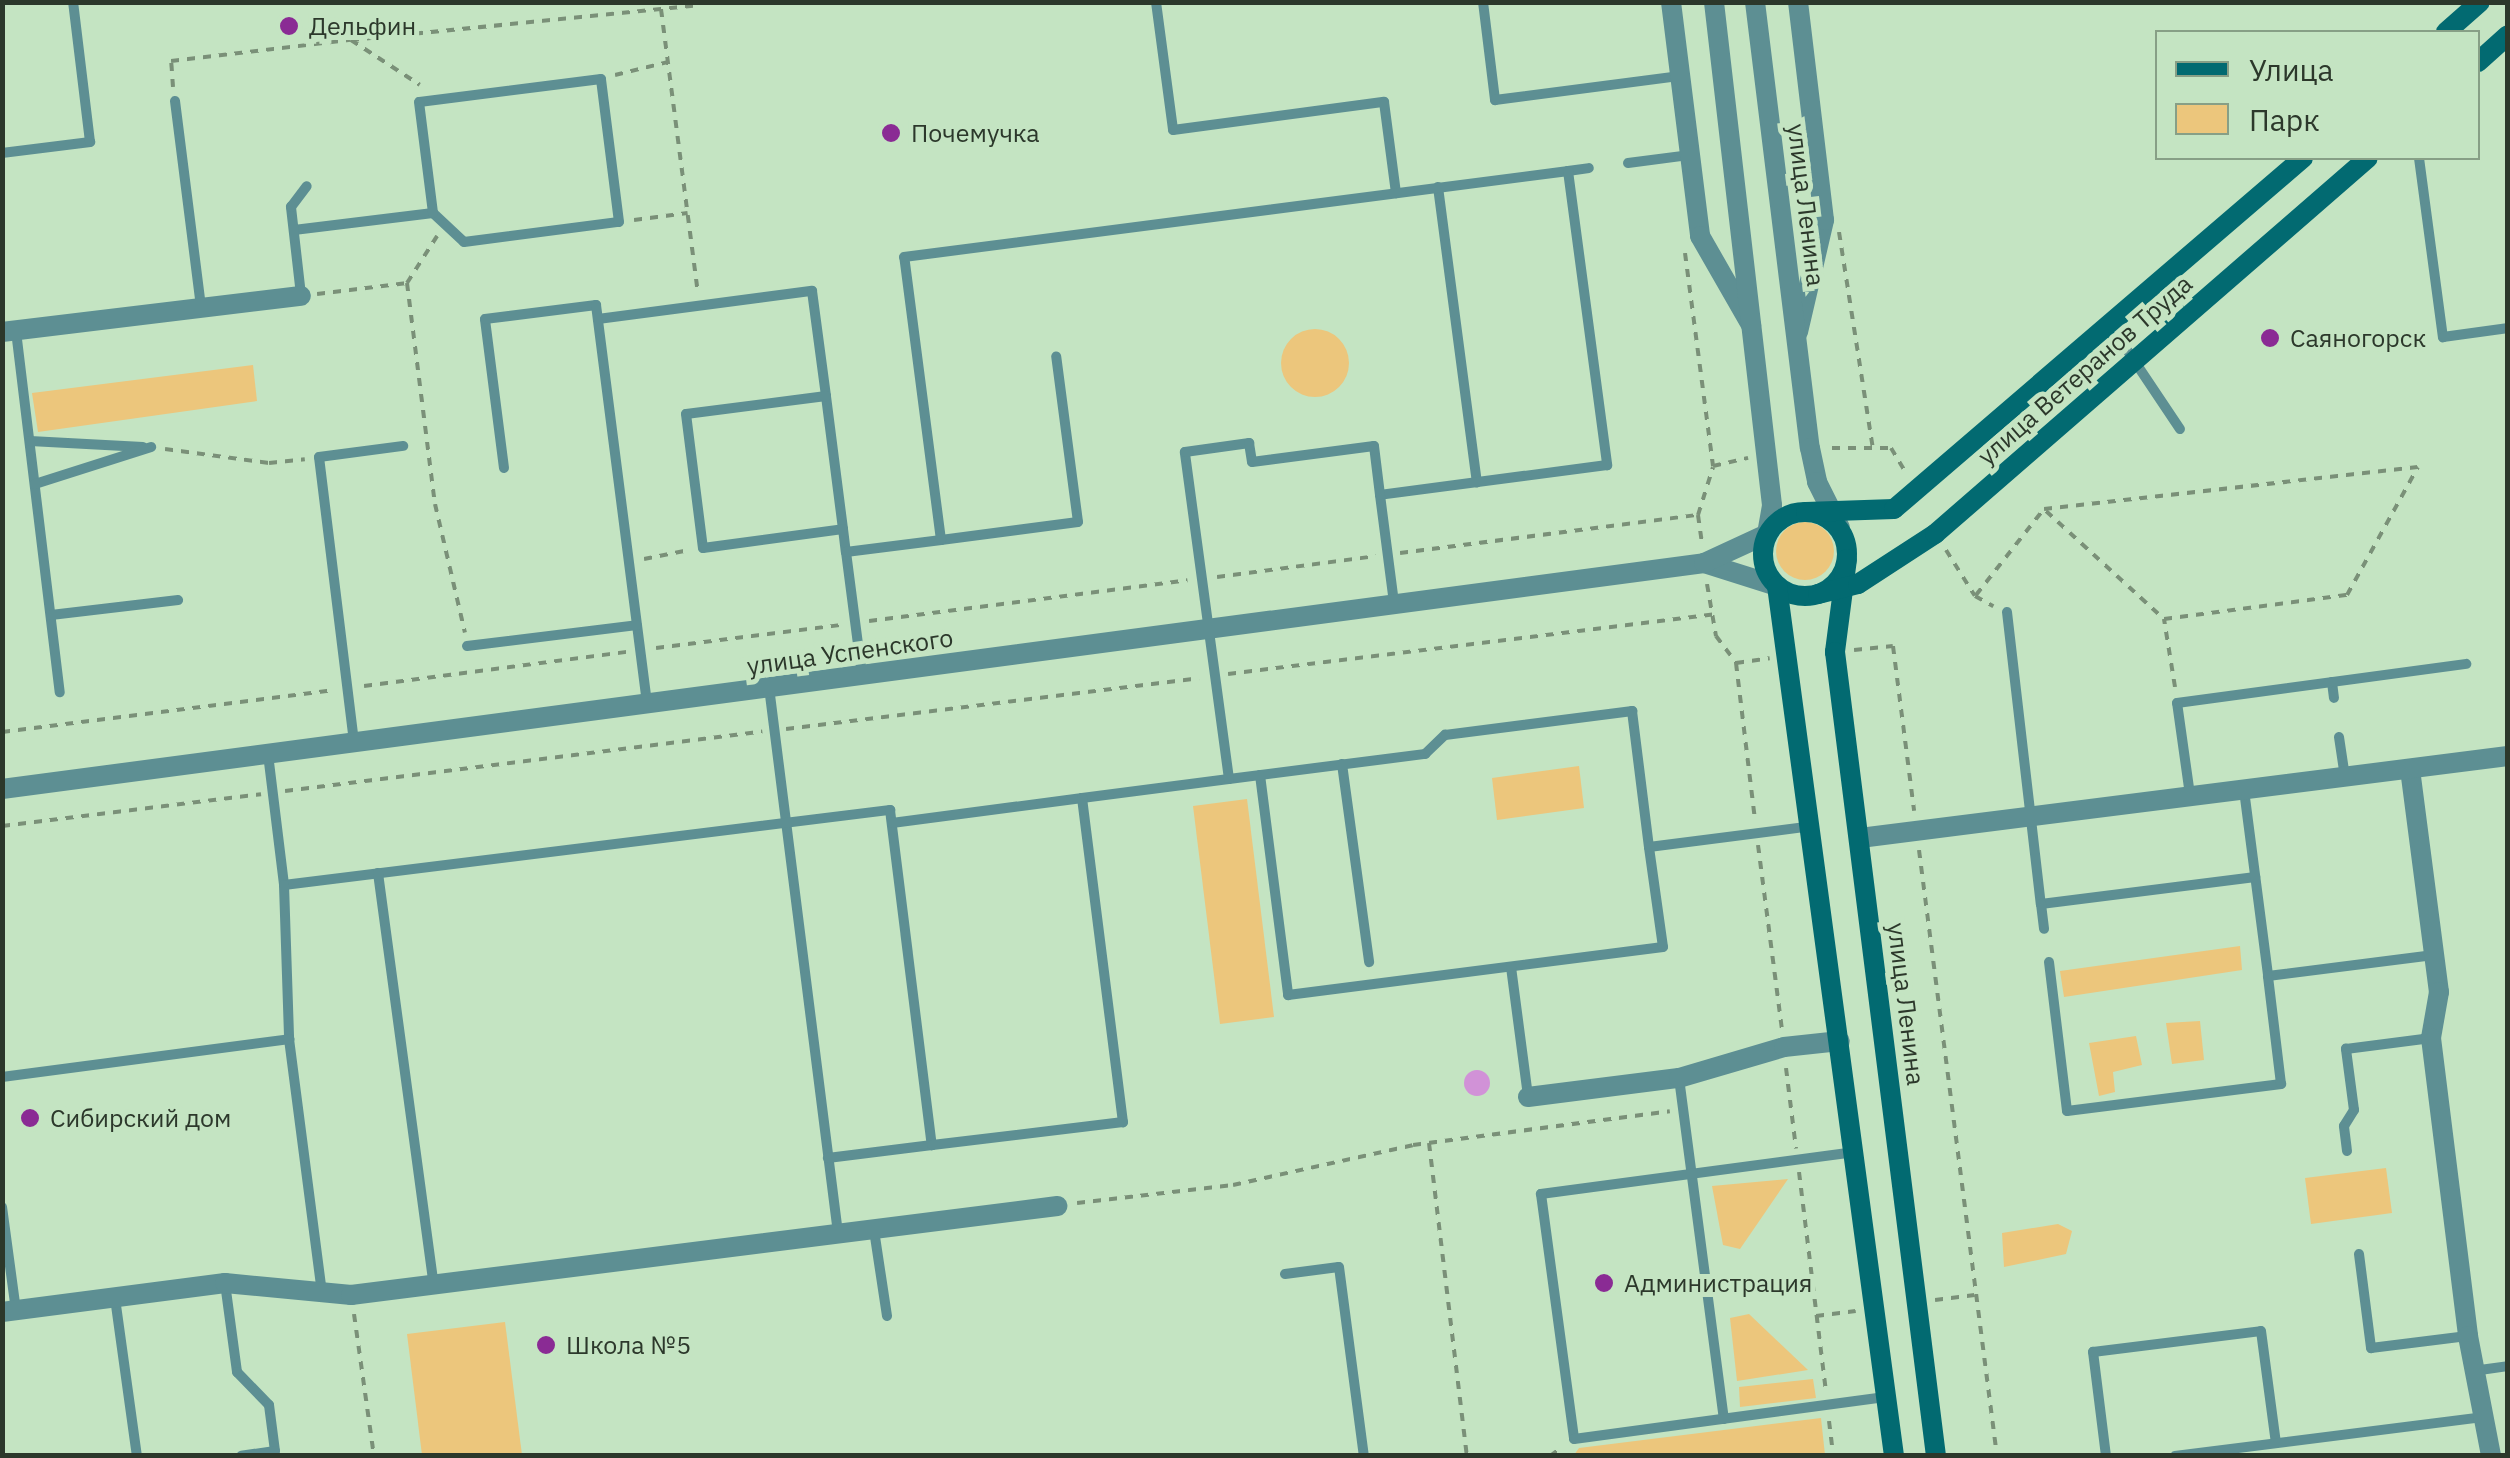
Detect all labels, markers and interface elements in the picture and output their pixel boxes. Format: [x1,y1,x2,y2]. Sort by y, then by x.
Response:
place label: Дельфин [309,11,416,41]
marker: Дельфин [278,15,300,37]
legend [2155,30,2480,160]
text: Улица [2249,50,2334,89]
text: Парк [2249,100,2320,139]
place label: Почемучка [911,118,1040,148]
marker: Почемучка [880,122,902,144]
street label: улица Ленина [1781,122,1831,288]
street label: улица Ветеранов Труда [1972,269,2198,471]
place label: Саяногорск [2290,323,2426,353]
marker: Саяногорск [2259,327,2281,349]
street label: улица Успенского [745,623,955,681]
street label: улица Ленина [1881,921,1931,1087]
place label: Сибирский дом [50,1103,231,1133]
marker: Сибирский дом [19,1107,41,1129]
place label: Администрация [1624,1268,1812,1298]
marker: Администрация [1593,1272,1615,1294]
place label: Школа №5 [566,1330,691,1360]
marker: Школа №5 [535,1334,557,1356]

